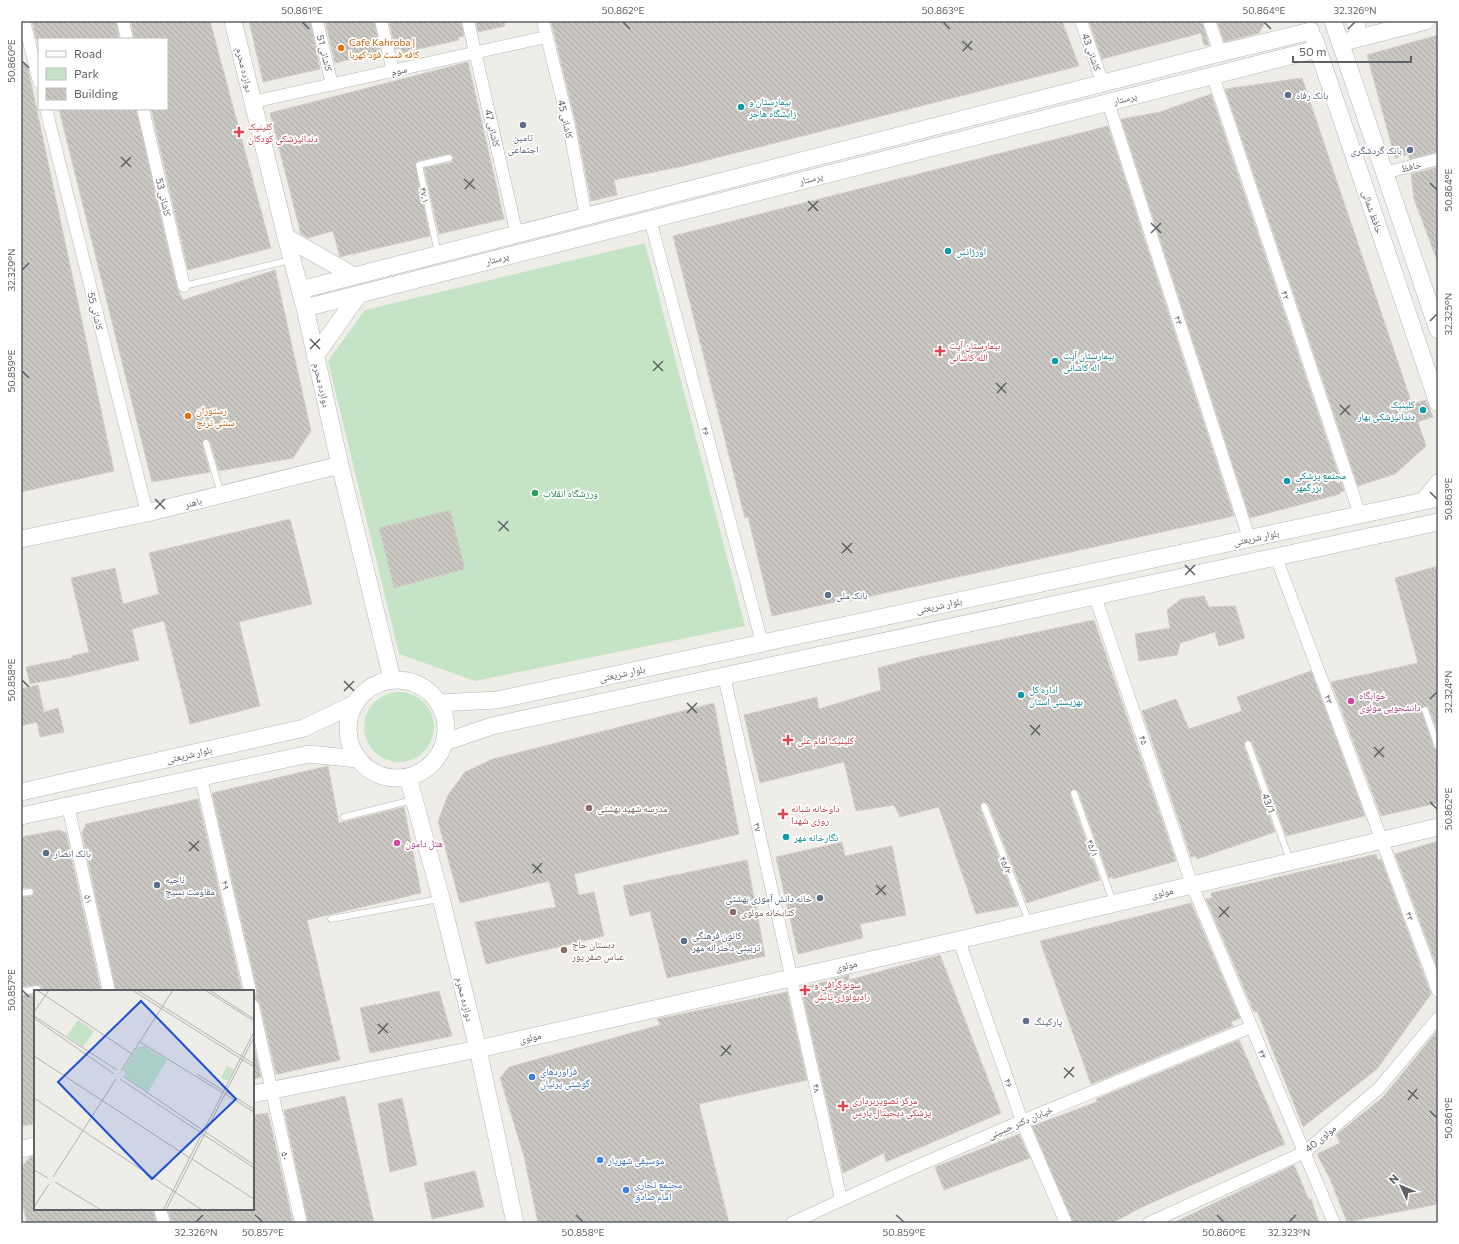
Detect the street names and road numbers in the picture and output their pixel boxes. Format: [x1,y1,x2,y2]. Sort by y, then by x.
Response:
street label: کاشانی 43 [1079,32,1104,73]
street label: کاشانی 51 [314,33,335,73]
street label: دوازده محرم [232,47,256,94]
street label: سوم [390,62,409,80]
street label: پرستار [1111,89,1138,108]
street label: کاشانی 45 [555,99,576,140]
street label: کاشانی 47 [482,108,503,148]
street label: حافظ [1399,158,1423,174]
street label: پرستار [797,169,824,188]
street label: کاشانی 53 [153,177,174,217]
street label: ۴۷.۱ [417,186,433,204]
street label: حافظ شمالی [1359,189,1386,236]
street label: پرستار [483,249,510,268]
street label: ۴۲ [1279,289,1293,302]
street label: کاشانی 55 [85,291,107,332]
street label: ۴۴ [1172,314,1186,327]
street label: دوازده محرم [309,362,333,409]
street label: ۴۶ [699,425,713,437]
street label: باهنر [182,494,203,510]
street label: بلوار شریعتی [1232,526,1281,549]
street label: بلوار شریعتی [915,594,964,617]
street label: بلوار شریعتی [598,662,647,685]
street label: ۴۳ [1322,693,1336,706]
street label: ۴۵ [1137,734,1151,747]
street label: بلوار شریعتی [165,743,214,766]
street label: 43/1 [1260,791,1278,815]
street label: ۴۷ [751,821,765,833]
street label: ۴۵/۱ [1084,838,1102,858]
street label: ۴۵/۲ [997,854,1015,876]
street label: ۴۹ [219,879,233,891]
street label: مولوی [1150,884,1175,901]
street label: ۵۱ [82,893,96,905]
street label: ۴۲ [1403,910,1417,923]
street label: مولوی [834,957,859,974]
street label: دوازده محرم [452,976,476,1023]
street label: مولوی [518,1029,543,1046]
street label: ۴۴ [1256,1048,1270,1061]
street label: ۴۶ [1002,1077,1016,1090]
street label: ۴۸ [810,1082,824,1094]
street label: خیابان دکتر حسینی [986,1103,1055,1142]
street label: مولوی 40 [1302,1121,1339,1155]
street label: ۵۰ [279,1150,293,1162]

